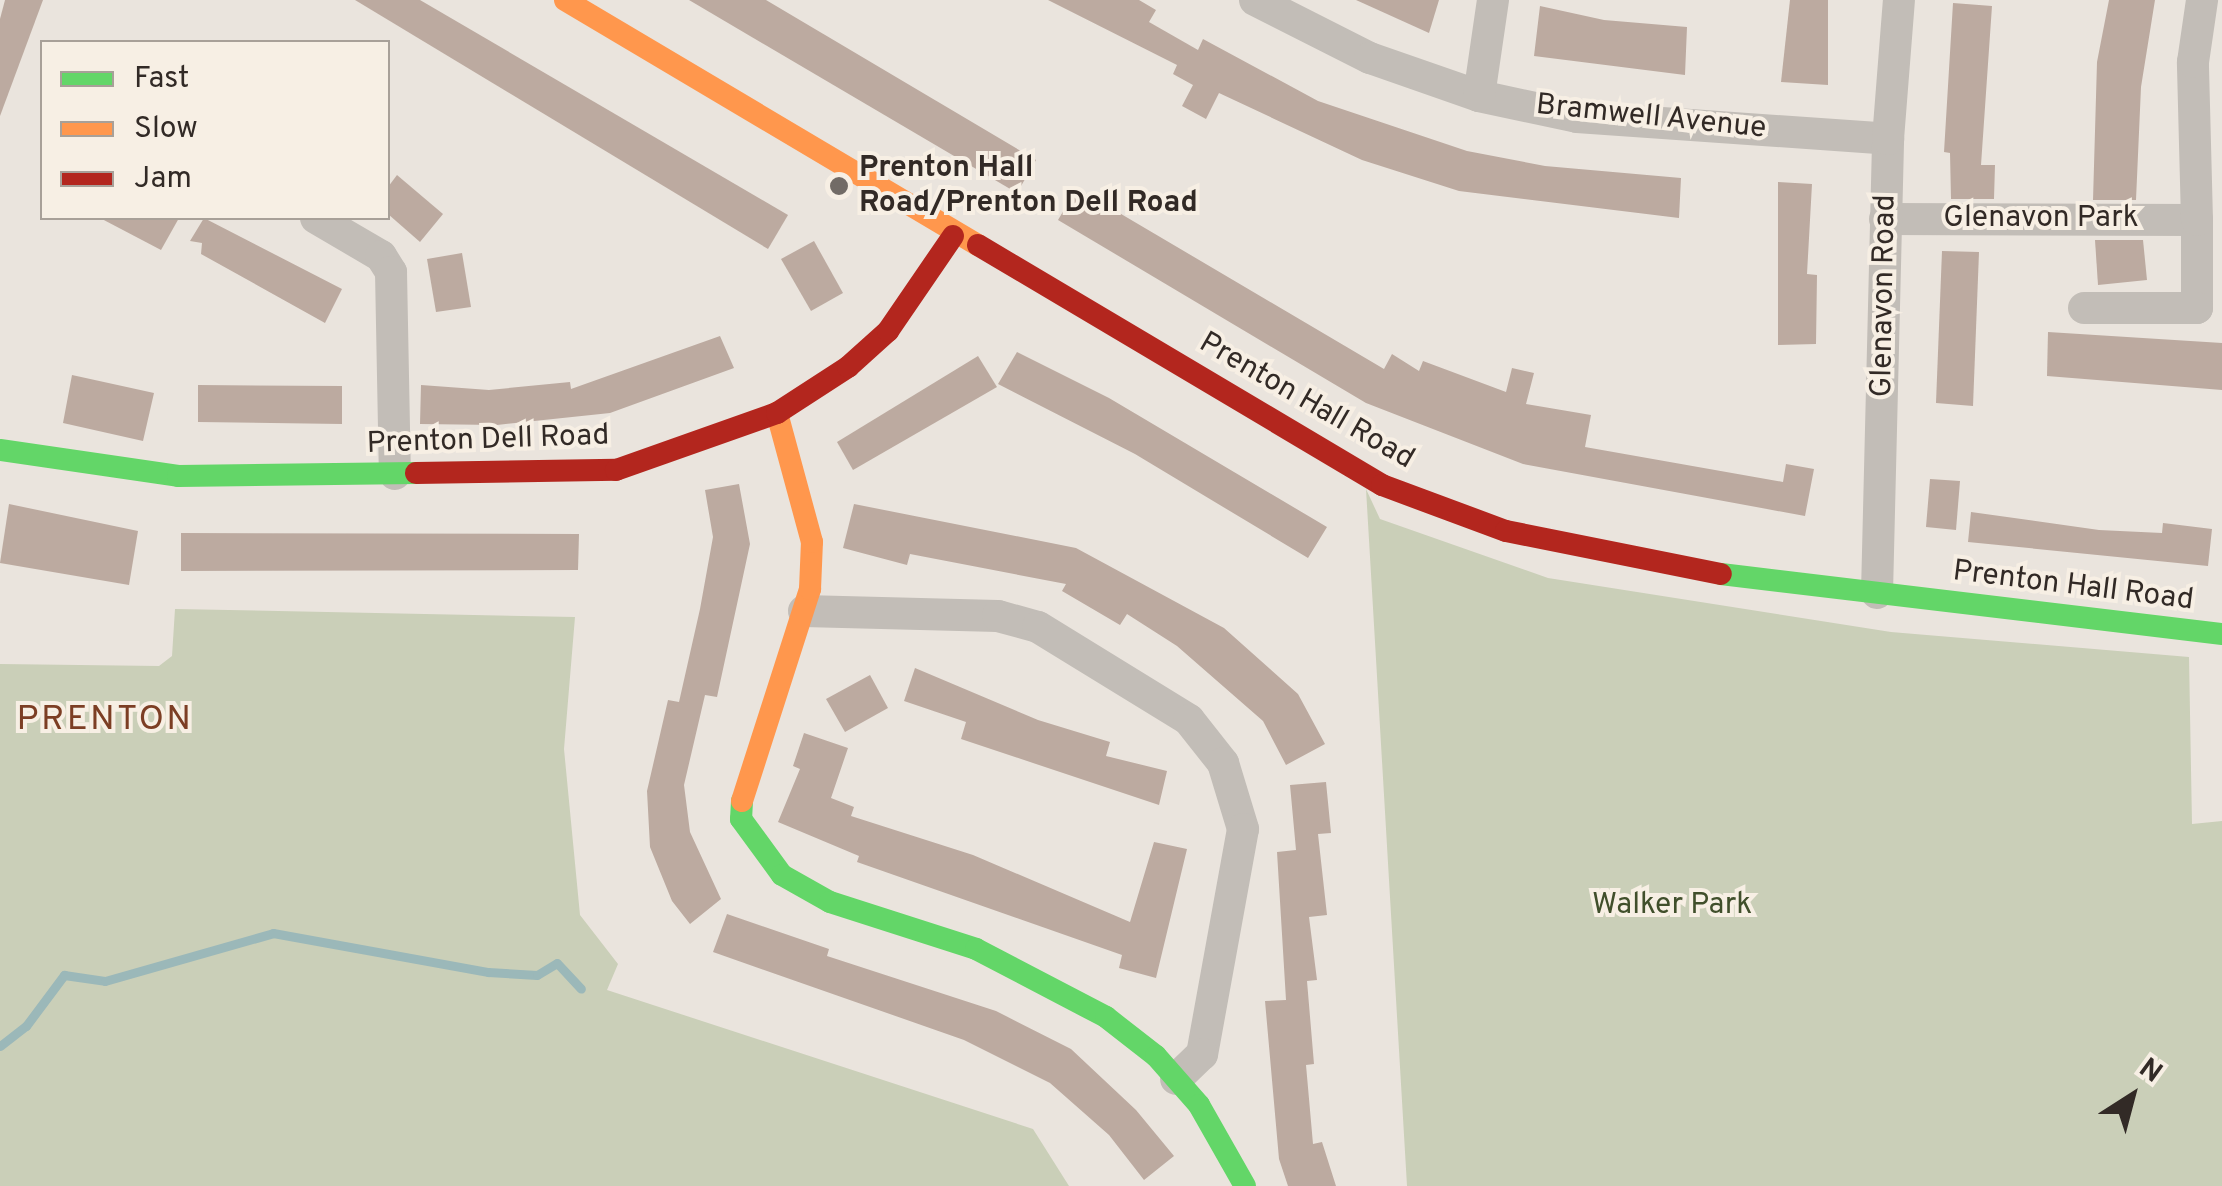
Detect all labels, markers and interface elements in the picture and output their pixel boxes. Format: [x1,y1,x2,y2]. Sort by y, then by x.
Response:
legend [40,40,390,220]
text: Fast [134,61,189,98]
street label: Bramwell Avenue [1534,88,1768,148]
text: Slow [134,111,198,148]
place label: Prenton Hall Road/Prenton Dell Road [859,151,1198,222]
text: Jam [134,161,192,198]
marker: Prenton Hall Road/Prenton Dell Road [828,175,850,197]
street label: Glenavon Road [1865,194,1905,398]
street label: Glenavon Park [1943,201,2139,237]
street label: Prenton Hall Road [1192,326,1420,478]
street label: Prenton Dell Road [366,419,610,463]
street label: Prenton Hall Road [1951,554,2195,620]
district label: PRENTON [16,699,194,741]
park label: Walker Park [1592,888,1752,924]
north arrow [2082,1046,2182,1146]
text: N [2131,1051,2168,1092]

